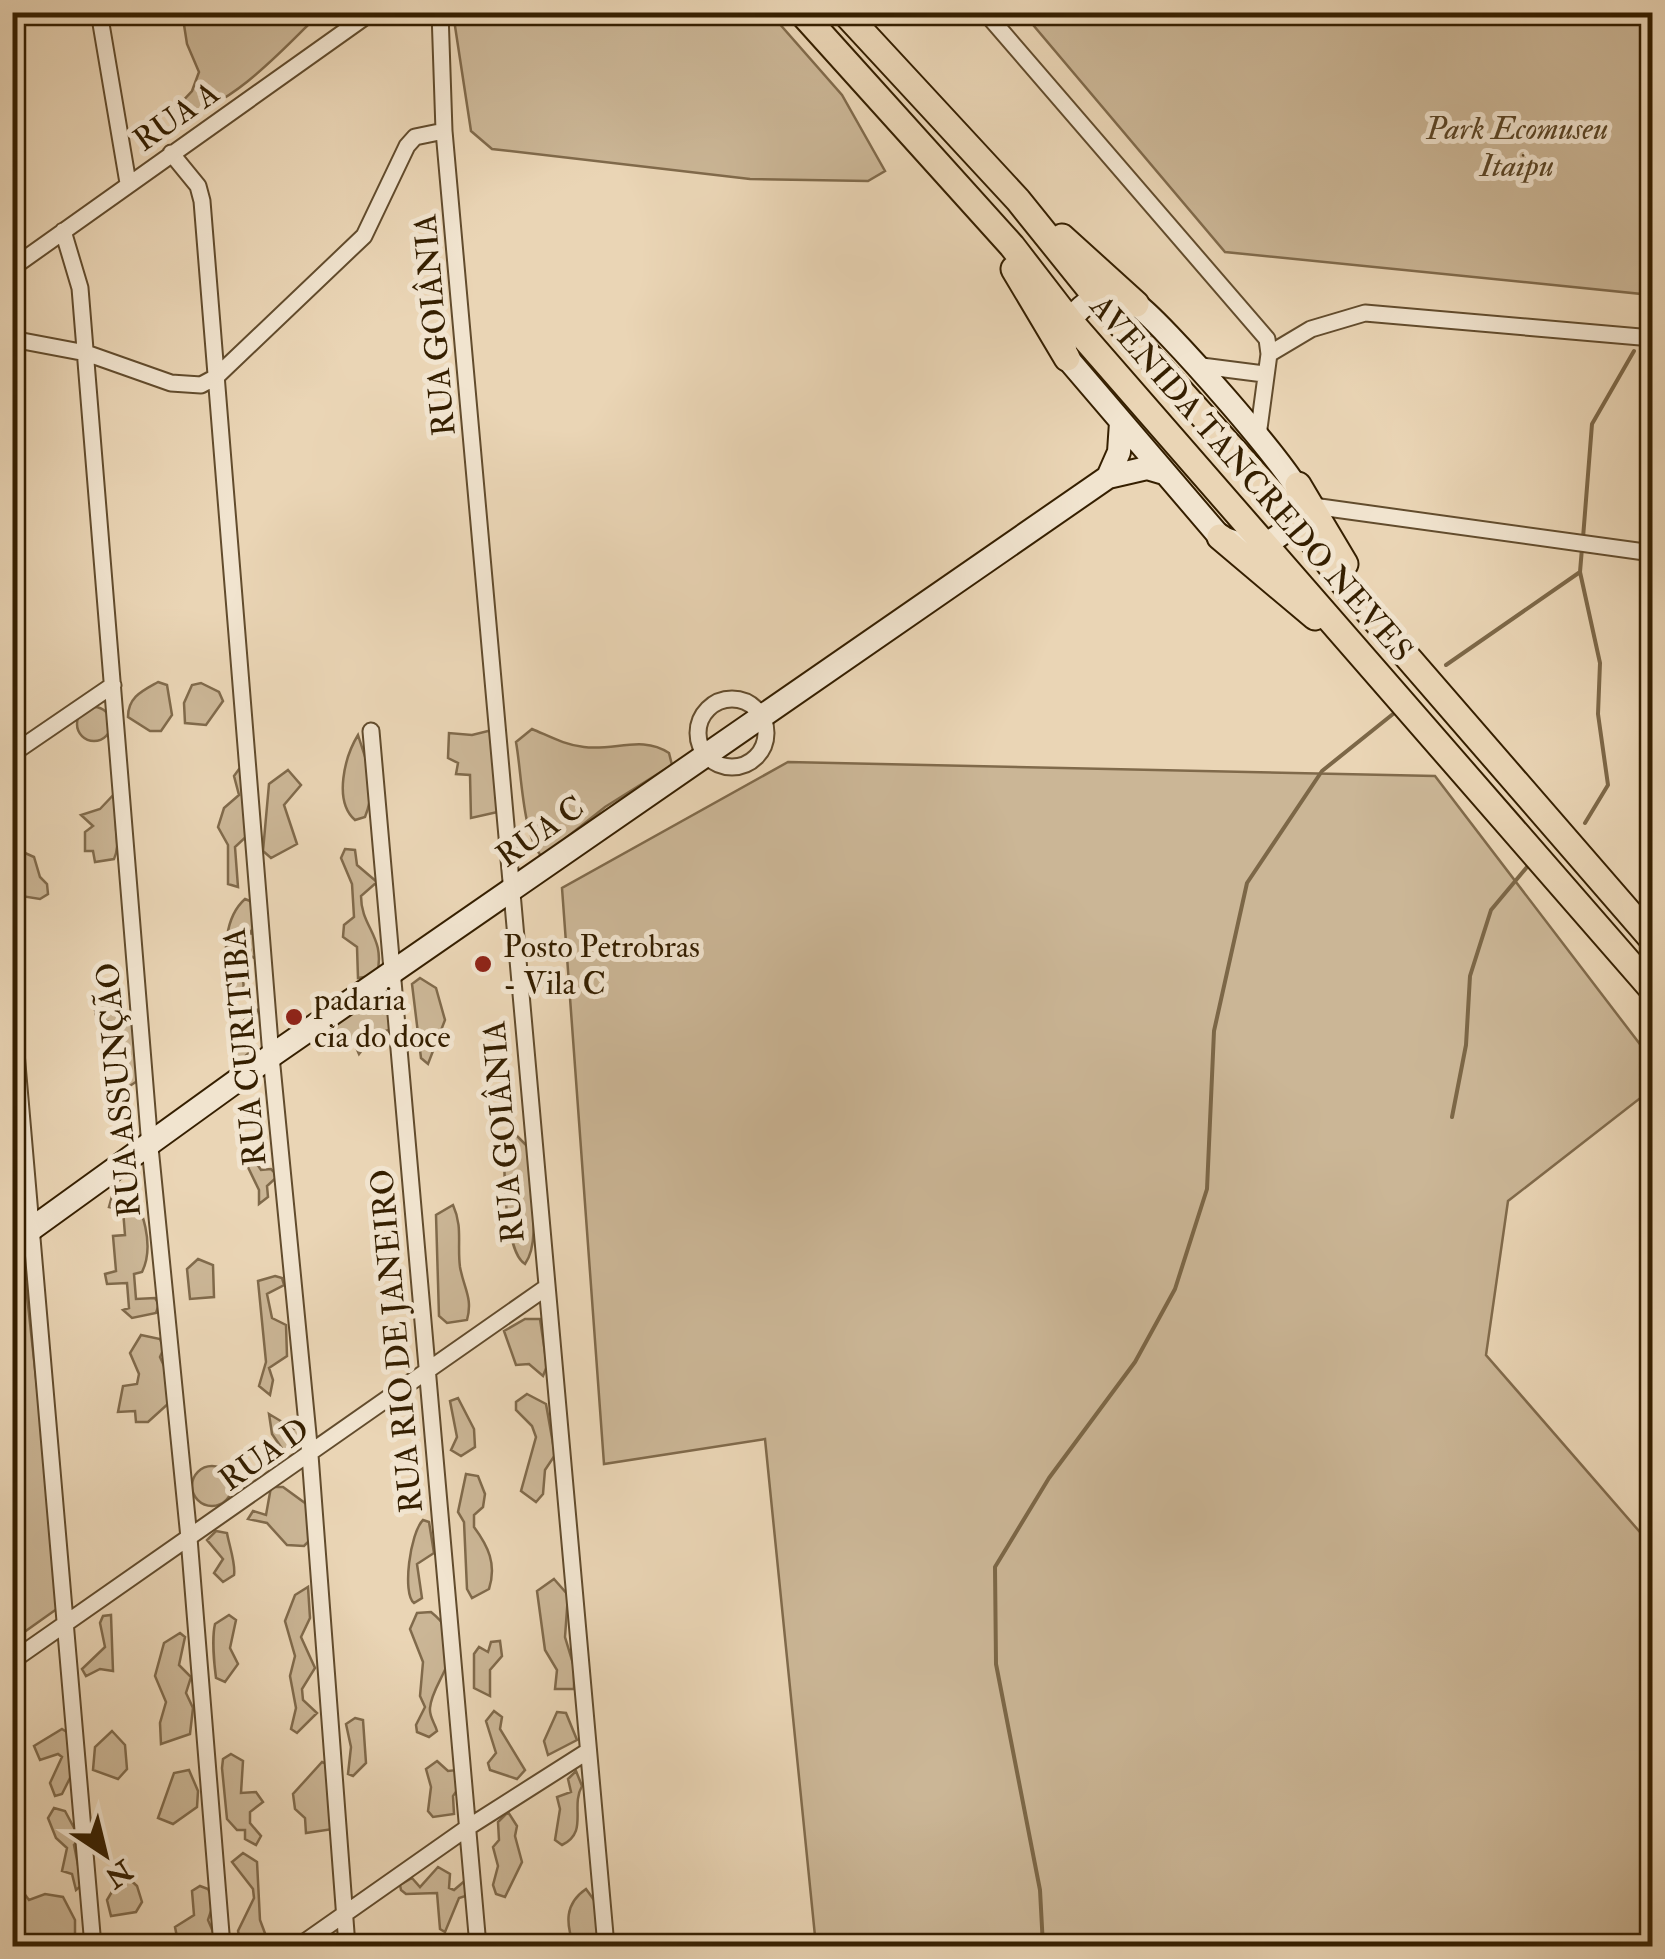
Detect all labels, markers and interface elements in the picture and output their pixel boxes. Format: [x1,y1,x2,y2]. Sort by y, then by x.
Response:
street label: RUA A [126,73,227,161]
park label: Park Ecomuseu Itaipu [1425,109,1608,186]
street label: RUA GOIÂNIA [405,212,465,438]
street label: AVENIDA TANCREDO NEVES [1080,286,1421,670]
street label: RUA C [489,787,592,876]
street label: RUA CURITIBA [215,926,275,1168]
place label: Posto Petrobras - Vila C [503,927,700,1004]
marker: Posto Petrobras - Vila C [472,953,494,975]
street label: RUA ASSUNÇÃO [88,961,150,1219]
place label: padaria cia do doce [313,980,451,1057]
marker: padaria cia do doce [283,1006,305,1028]
street label: RUA GOIÂNIA [474,1019,534,1245]
street label: RUA RIO DE JANEIRO [362,1167,432,1515]
street label: RUA D [212,1409,317,1500]
north arrow [55,1804,155,1904]
text: N [97,1851,140,1895]

